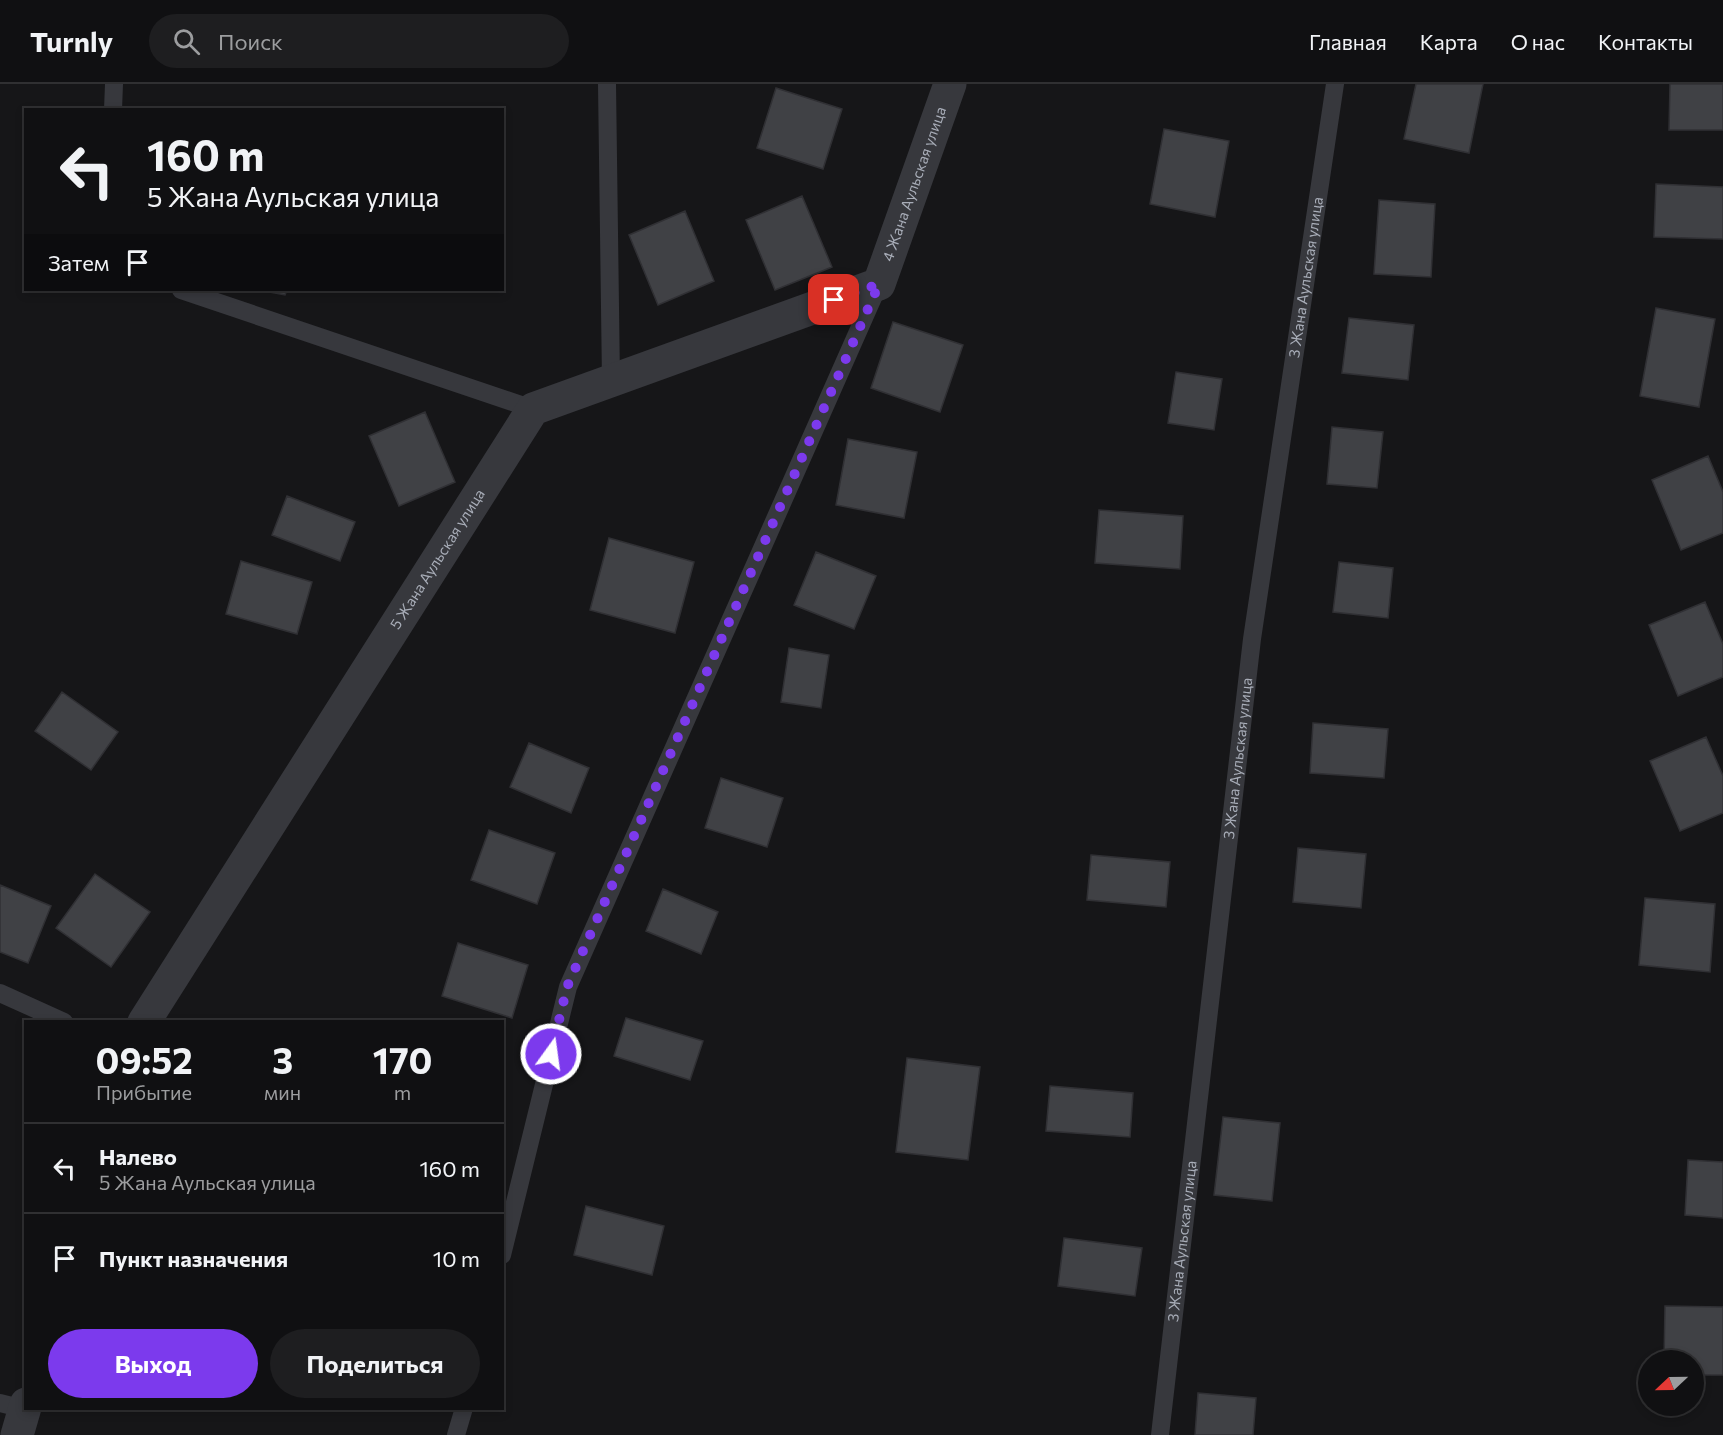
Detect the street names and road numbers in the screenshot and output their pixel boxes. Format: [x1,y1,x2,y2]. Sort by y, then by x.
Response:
street label: 4 Жана Аульская улица [878,104,949,263]
street label: 3 Жана Аульская улица [1284,196,1326,359]
street label: 5 Жана Аульская улица [386,485,488,632]
street label: 3 Жана Аульская улица [1219,677,1255,840]
street label: 3 Жана Аульская улица [1163,1159,1200,1323]

